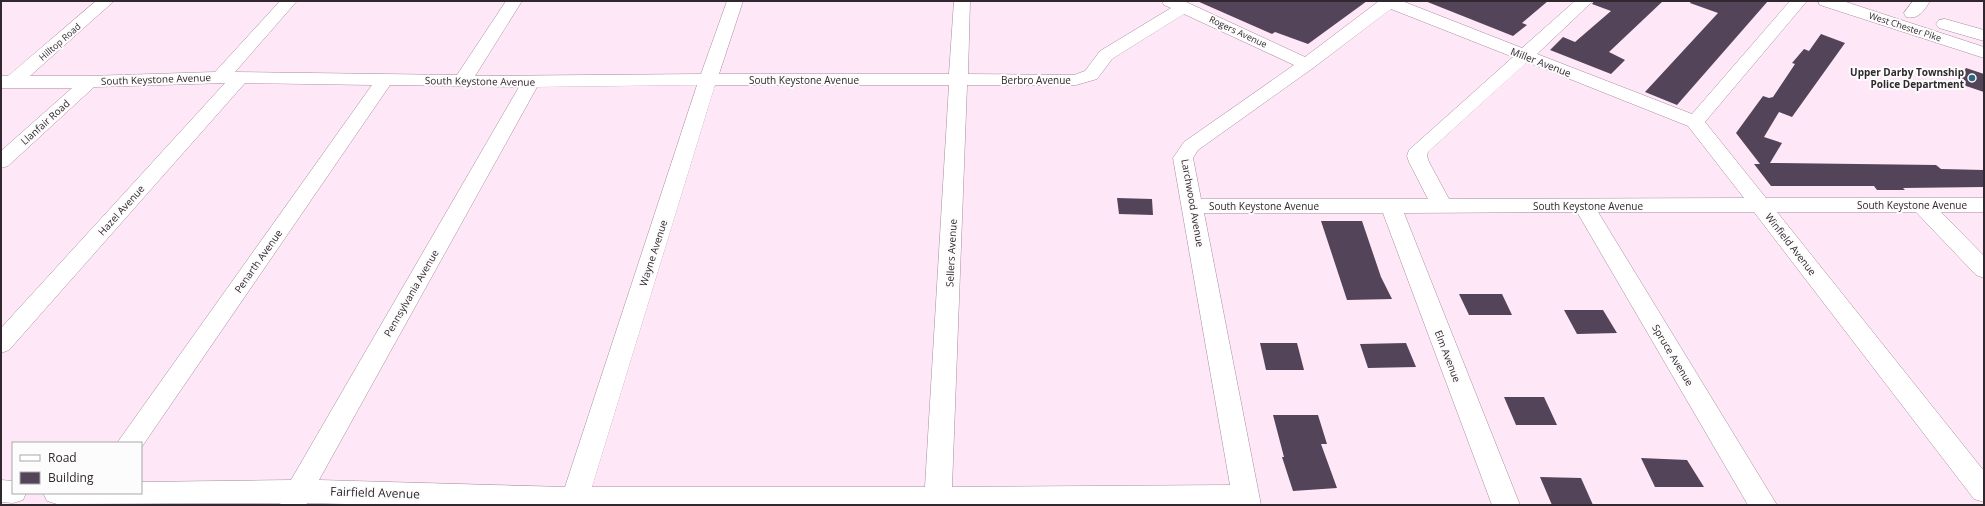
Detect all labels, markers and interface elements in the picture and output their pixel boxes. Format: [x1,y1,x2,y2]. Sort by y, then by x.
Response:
street label: West Chester Pike [1867,9,1943,44]
street label: Rogers Avenue [1207,12,1269,51]
street label: Hilltop Road [36,20,83,63]
street label: Miller Avenue [1509,44,1574,80]
place label: Upper Darby Township Police Department [1850,65,1965,91]
street label: South Keystone Avenue [101,70,212,88]
street label: South Keystone Avenue [425,73,536,89]
street label: South Keystone Avenue [749,73,859,87]
street label: Berbro Avenue [1001,73,1071,87]
marker: Upper Darby Township Police Department [1967,73,1977,83]
street label: Llanfair Road [17,96,73,148]
street label: Larchwood Avenue [1178,158,1208,248]
street label: Hazel Avenue [95,182,148,238]
street label: South Keystone Avenue [1857,198,1967,212]
street label: South Keystone Avenue [1209,199,1319,213]
street label: South Keystone Avenue [1533,199,1643,213]
street label: Winfield Avenue [1762,210,1820,278]
street label: Wayne Avenue [636,218,670,288]
street label: Sellers Avenue [942,218,960,287]
street label: Penarth Avenue [231,226,285,296]
street label: Pennsylvania Avenue [380,247,442,339]
street label: Spruce Avenue [1649,322,1697,389]
street label: Elm Avenue [1432,328,1464,384]
legend [12,442,142,494]
text: Road [48,449,77,466]
text: Building [48,469,94,486]
street label: Fairfield Avenue [330,482,420,503]

